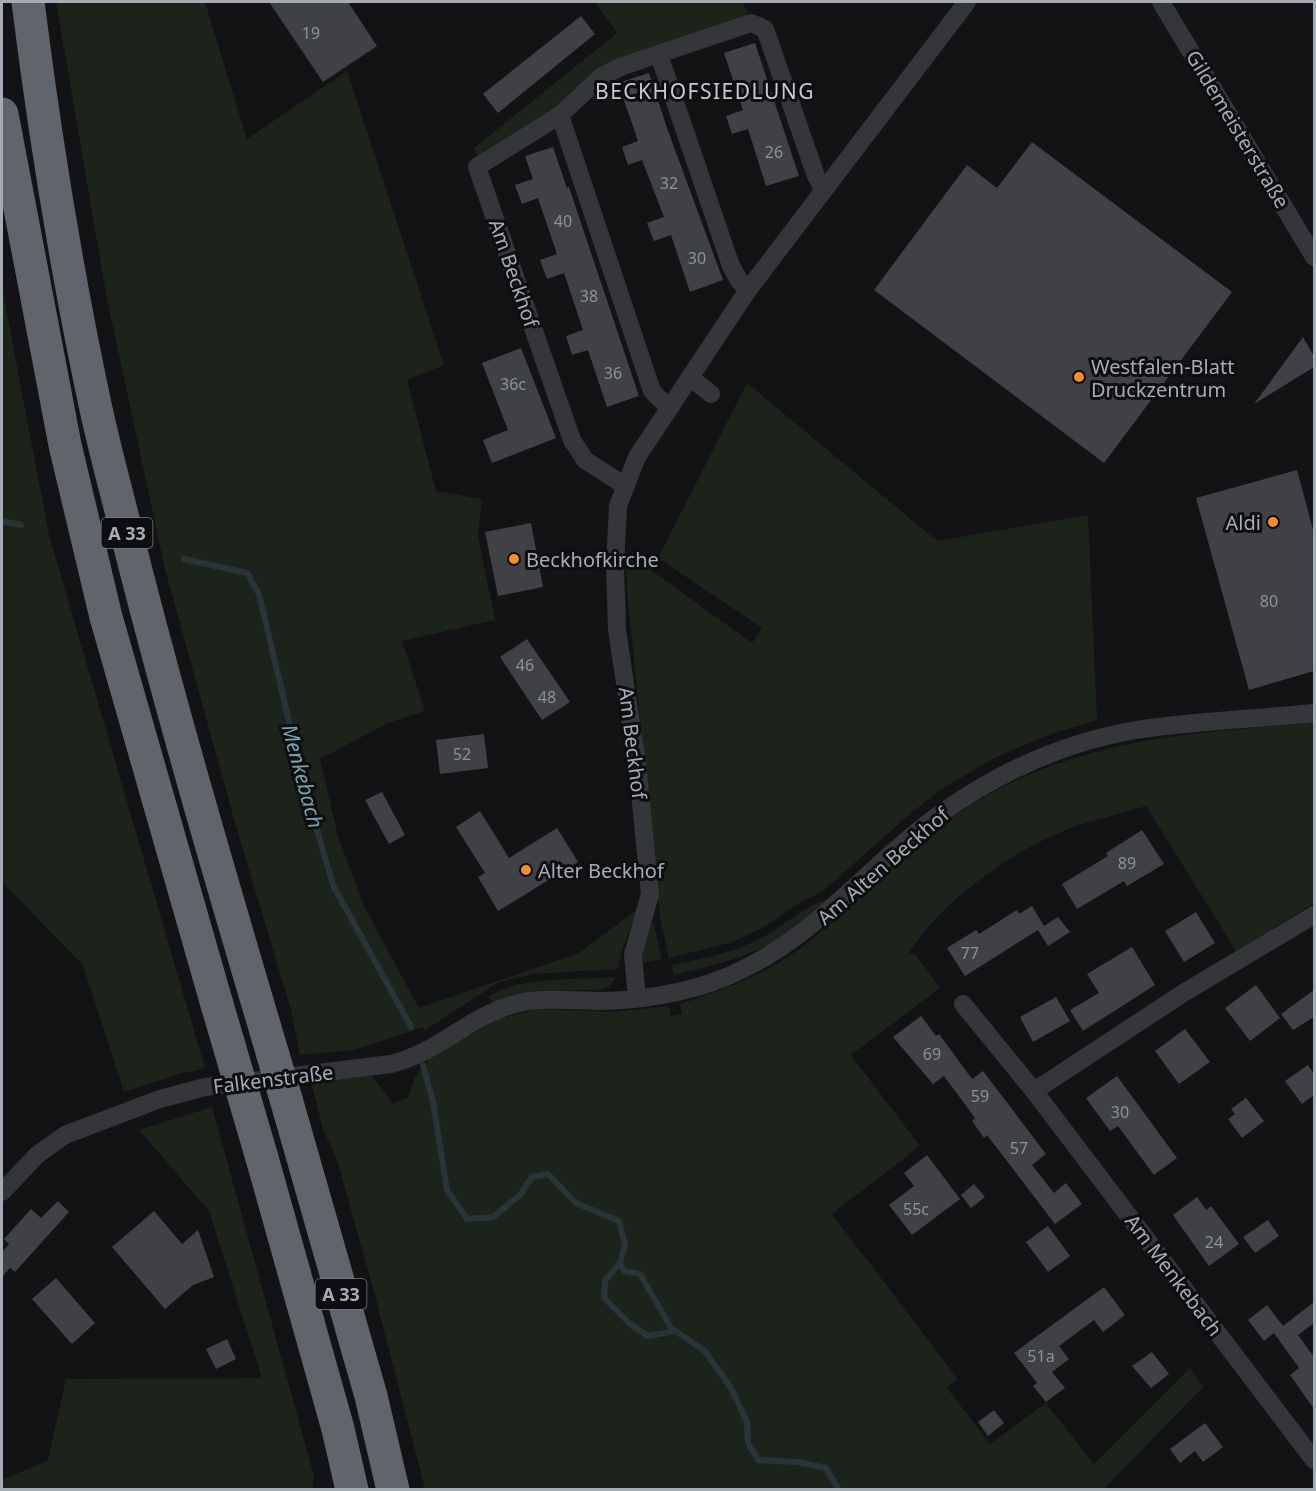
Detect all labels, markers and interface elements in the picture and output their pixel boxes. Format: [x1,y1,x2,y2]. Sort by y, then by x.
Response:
house number: 19 [302,22,320,44]
street label: Gildemeisterstraße [1180,45,1296,213]
district label: BECKHOFSIEDLUNG [595,77,815,105]
house number: 26 [765,141,783,163]
house number: 32 [660,172,678,194]
house number: 40 [554,210,572,232]
street label: Am Beckhof [483,215,545,332]
house number: 30 [688,247,706,269]
house number: 38 [580,285,598,307]
place label: Westfalen-Blatt Druckzentrum [1091,353,1234,403]
house number: 36 [604,362,622,384]
marker: Westfalen-Blatt Druckzentrum [1072,370,1086,384]
house number: 36c [500,373,526,395]
place label: Aldi [1226,509,1261,536]
marker: Aldi [1266,515,1280,529]
road number: A 33 [102,518,152,548]
place label: Beckhofkirche [526,546,659,573]
marker: Beckhofkirche [507,552,521,566]
house number: 80 [1260,590,1278,612]
house number: 46 [516,654,534,676]
street label: Am Beckhof [613,685,653,802]
house number: 48 [538,686,556,708]
water label: Menkebach [276,721,330,831]
house number: 52 [453,743,471,765]
street label: Am Alten Beckhof [811,800,956,931]
house number: 89 [1118,852,1136,874]
place label: Alter Beckhof [538,857,665,884]
marker: Alter Beckhof [519,863,533,877]
house number: 77 [961,942,979,964]
house number: 69 [923,1043,941,1065]
street label: Falkenstraße [211,1058,335,1100]
house number: 59 [971,1085,989,1107]
house number: 30 [1111,1101,1129,1123]
house number: 57 [1010,1137,1028,1159]
house number: 55c [903,1198,929,1220]
street label: Am Menkebach [1119,1209,1229,1341]
house number: 24 [1205,1231,1223,1253]
road number: A 33 [316,1279,366,1309]
house number: 51a [1027,1345,1055,1367]

